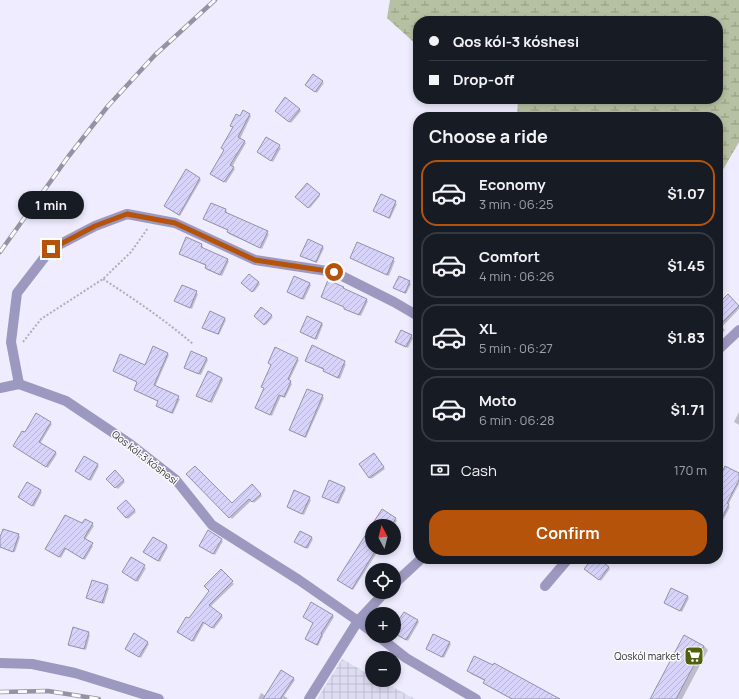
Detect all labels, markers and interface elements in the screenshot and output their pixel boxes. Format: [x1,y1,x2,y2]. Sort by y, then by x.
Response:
text: Qos kól-3 kóshesi [453,31,579,52]
text: Drop-off [453,69,514,90]
text: Choose a ride [429,124,548,148]
text: Economy [479,174,546,195]
icon: car [431,175,467,211]
text: $1.07 [667,183,705,204]
callout: 1 min [18,191,84,219]
text: 3 min · 06:25 [479,195,554,213]
text: 1 min [35,196,67,214]
route end [42,240,60,258]
text: Comfort [479,246,540,267]
icon: car [431,247,467,283]
text: $1.45 [667,255,705,276]
route start [325,263,343,281]
text: 4 min · 06:26 [479,267,555,285]
text: XL [479,318,497,339]
icon: car [431,319,467,355]
text: $1.83 [667,327,705,348]
text: 5 min · 06:27 [479,339,553,357]
text: Moto [479,390,516,411]
icon: car [431,391,467,427]
text: $1.71 [670,399,705,420]
text: 6 min · 06:28 [479,411,554,429]
street label: Qos kól-3 kóshesi [109,427,181,487]
icon: cash [429,459,451,481]
text: Cash [461,460,497,481]
text: 170 m [674,461,707,479]
button: Confirm [429,510,707,556]
north arrow [365,519,401,555]
map controls [365,519,401,687]
button: locate [365,563,401,599]
button: + [365,607,401,643]
supermarket icon: Qoskól market [683,645,705,667]
place label: Qoskól market [614,649,680,663]
button: − [365,651,401,687]

